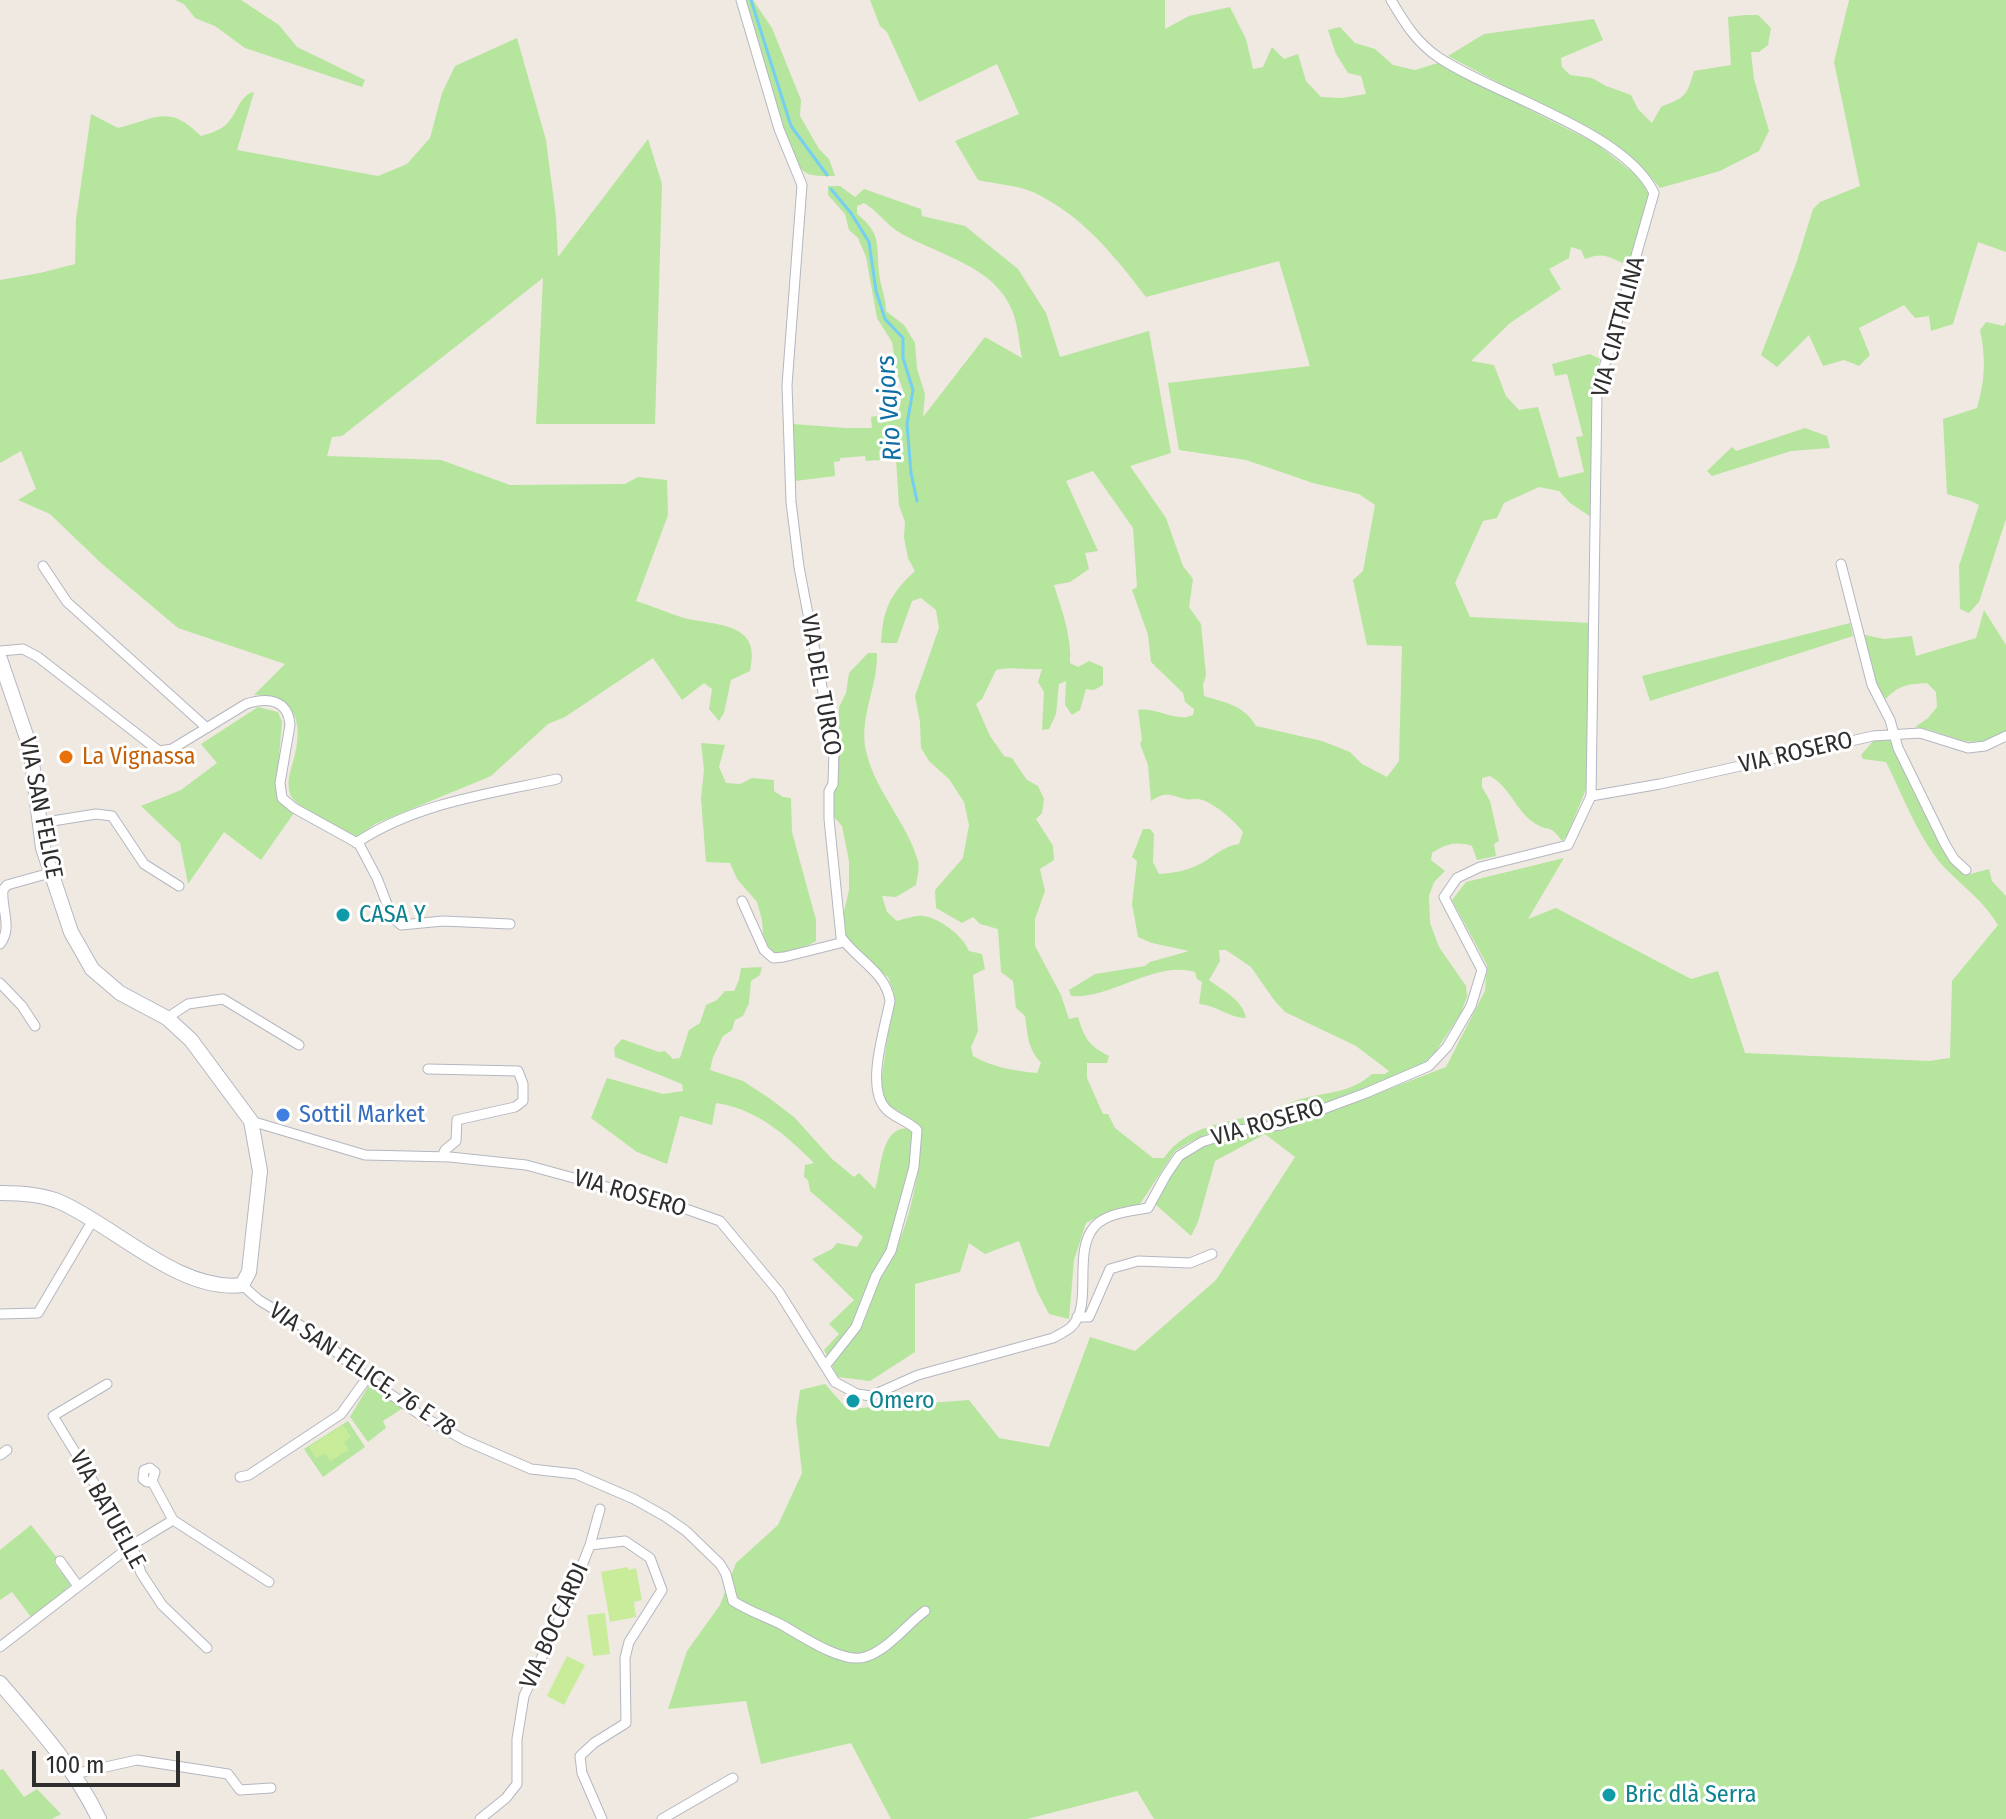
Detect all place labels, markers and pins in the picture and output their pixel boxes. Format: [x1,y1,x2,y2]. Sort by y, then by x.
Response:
place label: La Vignassa [82,743,195,771]
marker: La Vignassa [57,748,75,766]
place label: CASA Y [359,901,426,929]
marker: CASA Y [334,906,352,924]
place label: Sottil Market [299,1101,425,1129]
marker: Sottil Market [274,1106,292,1124]
place label: Omero [869,1387,935,1415]
marker: Omero [844,1392,862,1410]
place label: Bric dlà Serra [1625,1781,1756,1809]
marker: Bric dlà Serra [1600,1786,1618,1804]

